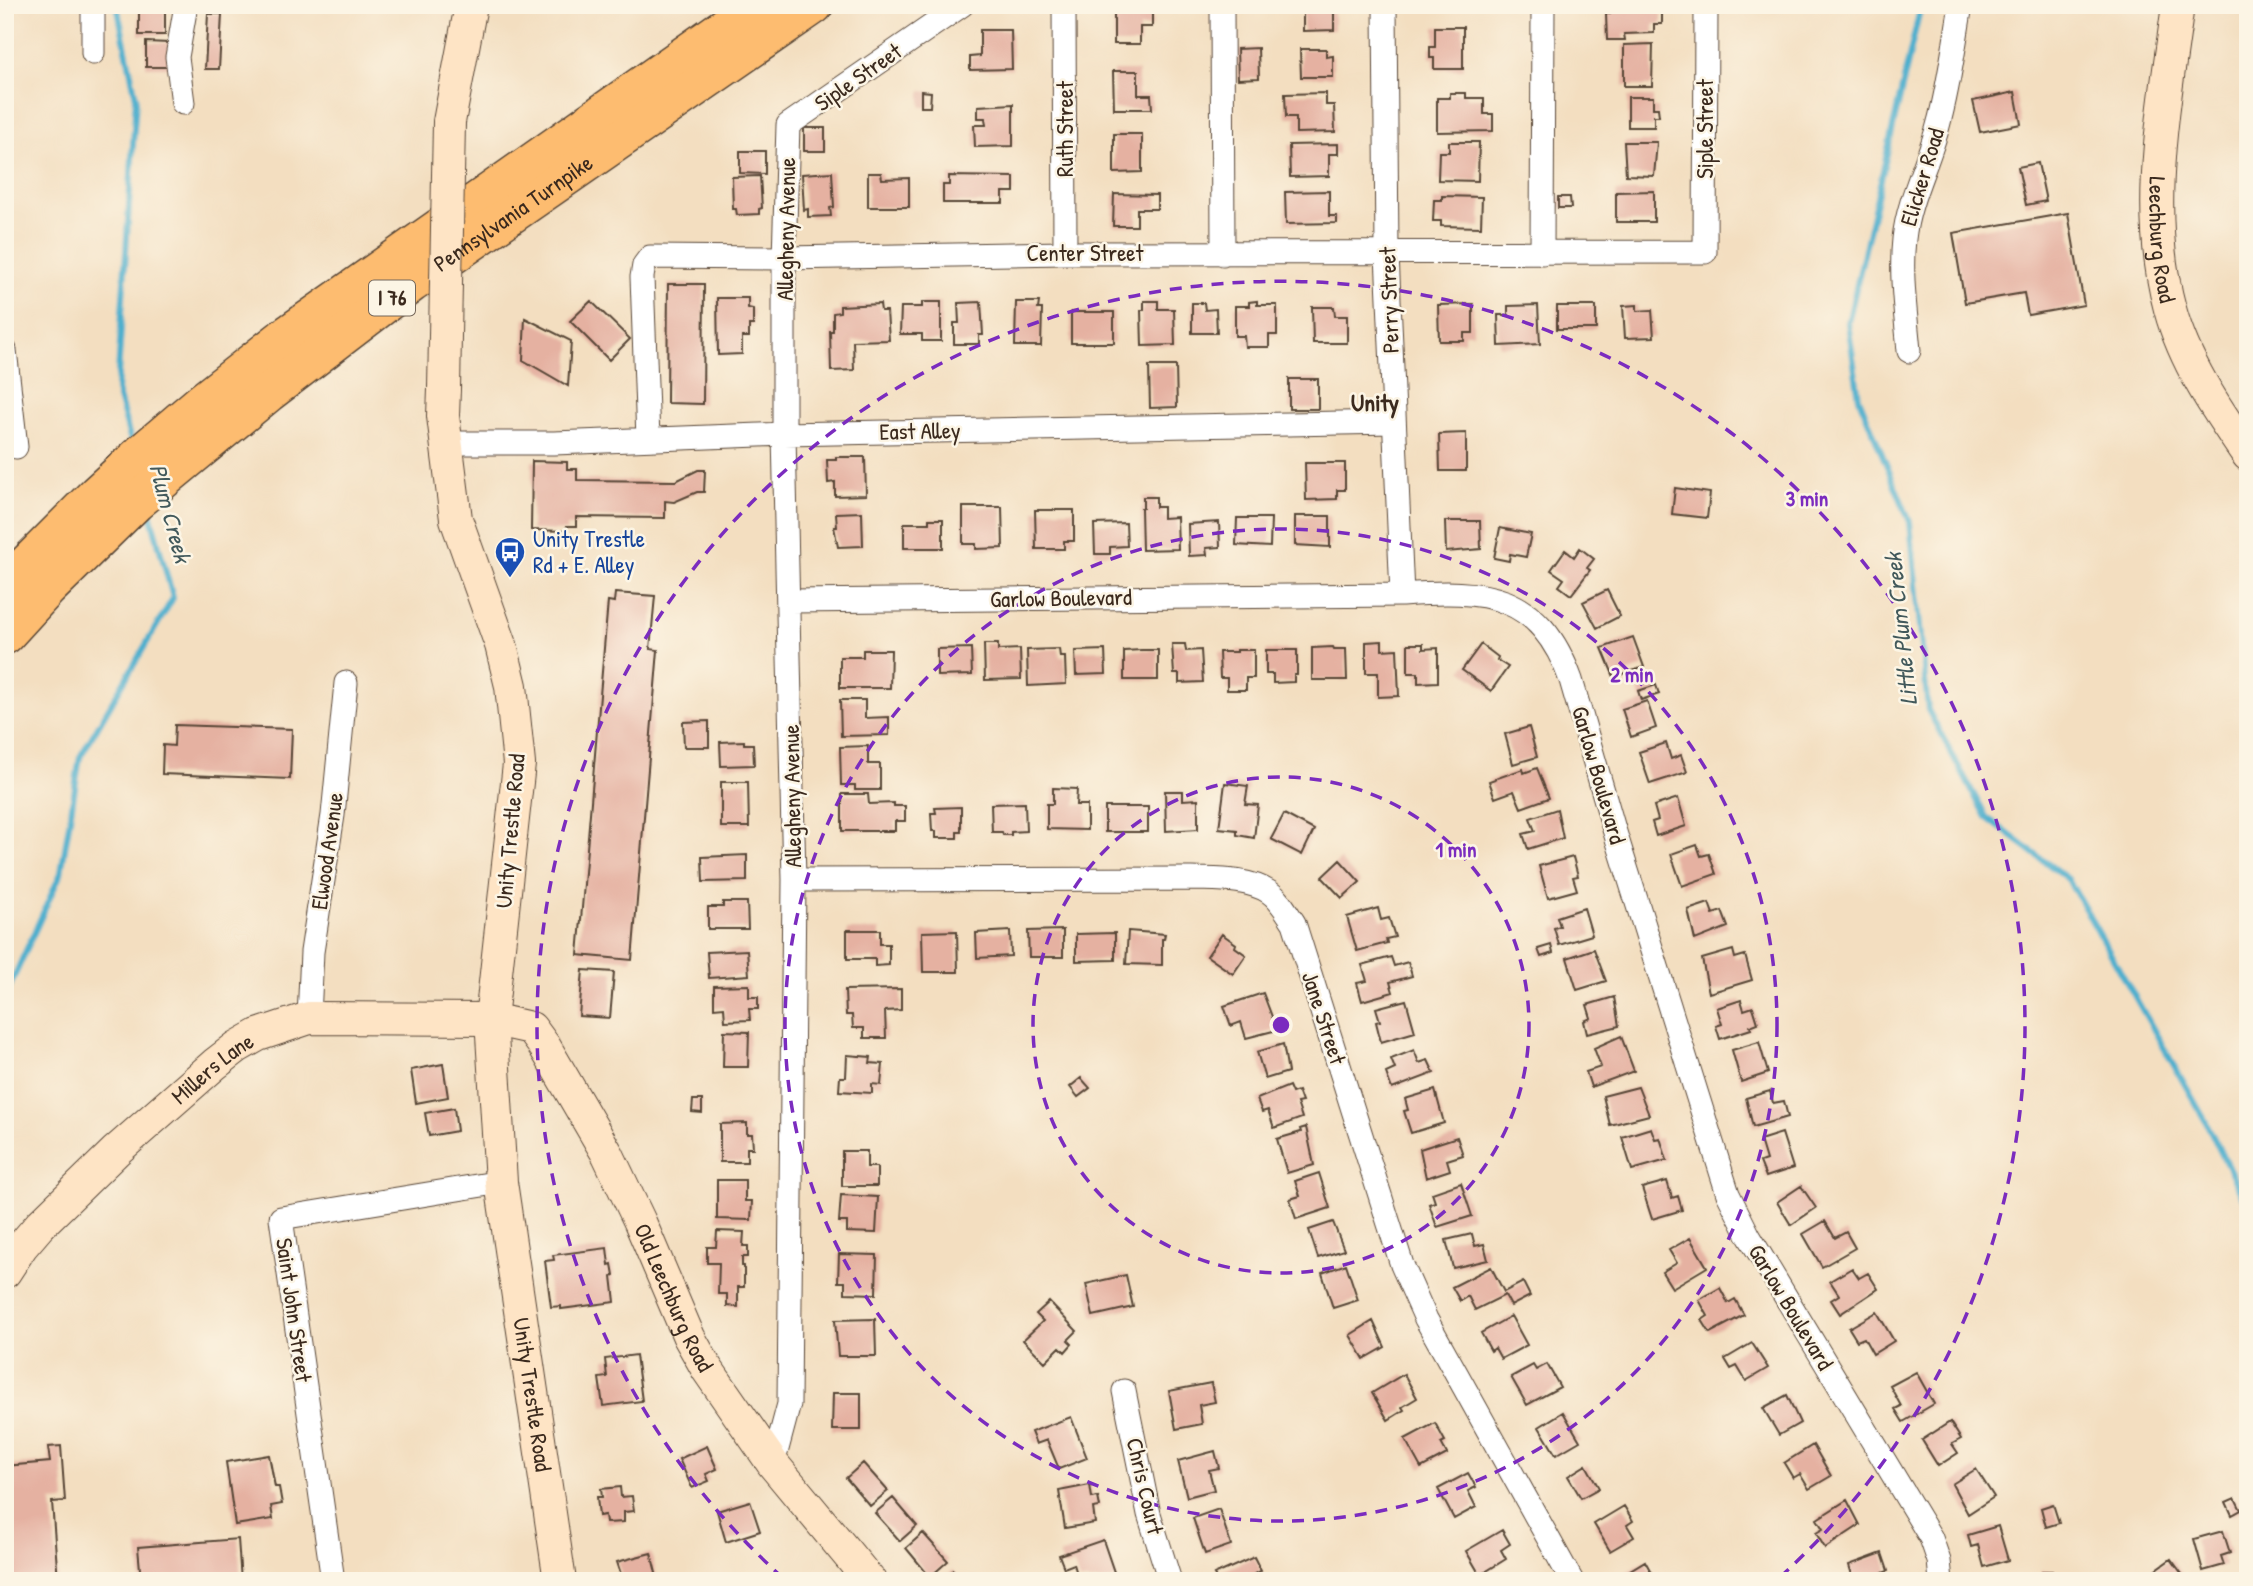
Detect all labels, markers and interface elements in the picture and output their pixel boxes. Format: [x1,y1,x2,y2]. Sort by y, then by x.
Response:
street label: Siple Street [808,35,908,118]
street label: Siple Street [1689,78,1720,179]
street label: Ruth Street [1049,80,1080,177]
street label: Elicker Road [1892,124,1951,230]
street label: Pennsylvania Turnpike [427,147,598,279]
street label: Allegheny Avenue [769,157,802,301]
street label: Leechburg Road [2142,176,2184,305]
street label: Center Street [1027,237,1145,268]
street label: Perry Street [1371,245,1406,354]
road number: I 76 [369,280,415,316]
district label: Unity [1351,386,1399,419]
street label: East Alley [879,414,961,447]
water label: Plum Creek [142,460,200,568]
text: 3 min [1786,484,1828,513]
place label: Unity Trestle Rd + E. Alley [533,523,645,580]
bus stop icon: Unity Trestle Rd + E. Alley [493,535,527,579]
water label: Little Plum Creek [1876,549,1924,707]
street label: Garlow Boulevard [990,581,1132,614]
text: 2 min [1610,660,1654,689]
street label: Garlow Boulevard [1565,702,1634,847]
street label: Allegheny Avenue [775,724,808,868]
street label: Unity Trestle Road [487,752,532,909]
street label: Elwood Avenue [303,790,350,912]
text: 1 min [1436,835,1476,864]
street label: Jane Street [1295,967,1354,1069]
centre of rings [1269,1013,1293,1037]
street label: Millers Lane [164,1025,259,1111]
street label: Old Leechburg Road [627,1218,721,1377]
street label: Saint John Street [269,1236,320,1385]
street label: Garlow Boulevard [1742,1238,1841,1375]
street label: Unity Trestle Road [506,1316,560,1474]
street label: Chris Court [1119,1435,1172,1538]

